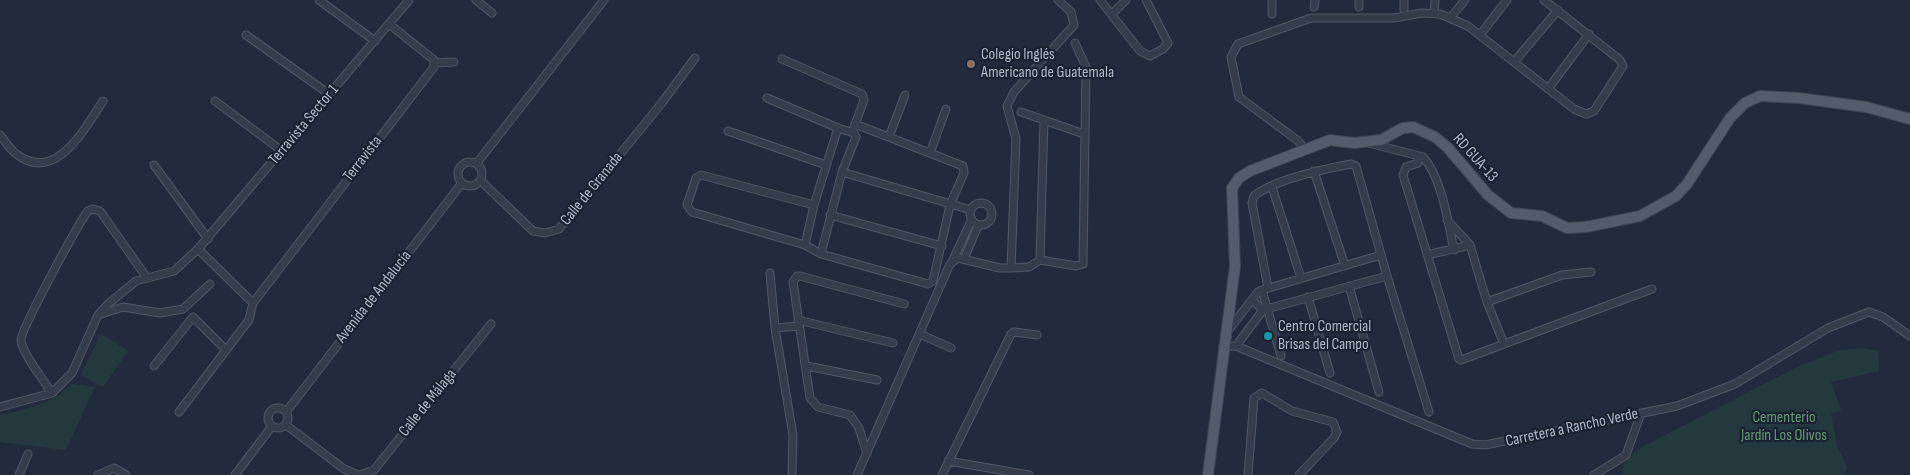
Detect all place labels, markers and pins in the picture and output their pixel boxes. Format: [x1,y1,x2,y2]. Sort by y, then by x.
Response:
place label: Colegio Inglés Americano de Guatemala [981,45,1114,83]
marker: Colegio Inglés Americano de Guatemala [965,58,977,70]
place label: Centro Comercial Brisas del Campo [1278,317,1371,355]
marker: Centro Comercial Brisas del Campo [1262,330,1274,342]

